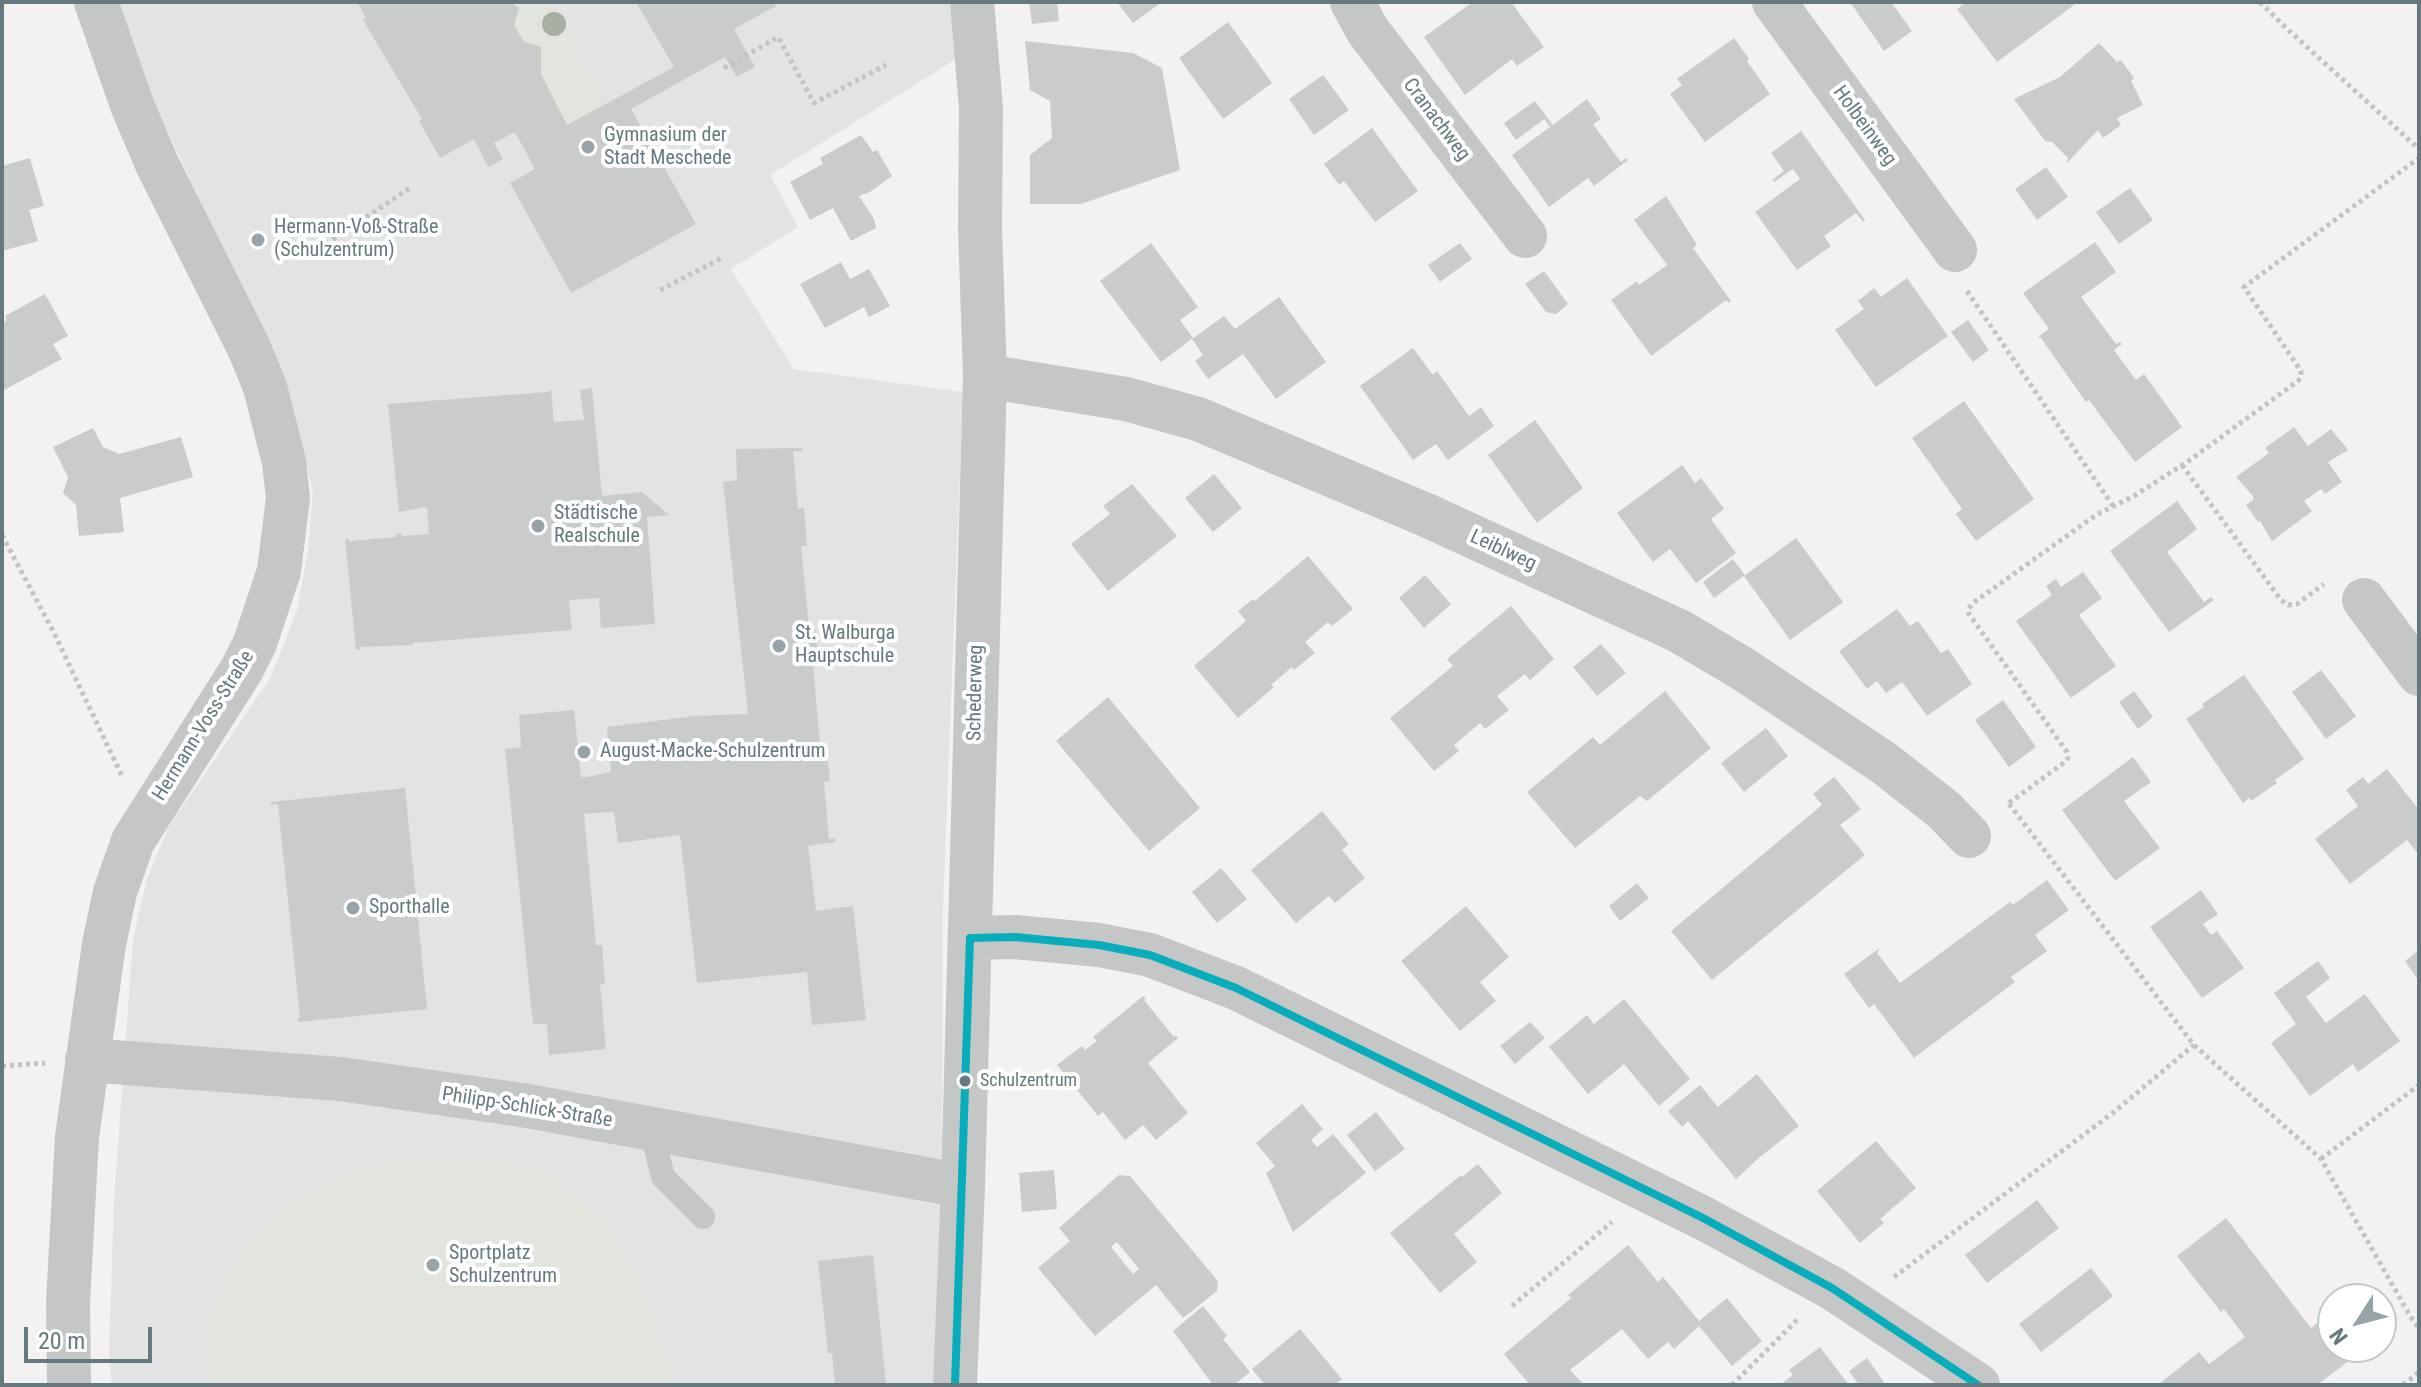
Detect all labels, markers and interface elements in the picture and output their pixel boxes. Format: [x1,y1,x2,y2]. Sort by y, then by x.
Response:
street label: Cranachweg [1397,74,1475,166]
street label: Holbeinweg [1827,81,1901,171]
place label: Gymnasium der Stadt Meschede [604,124,731,171]
marker: Gymnasium der Stadt Meschede [579,138,597,156]
place label: Hermann-Voß-Straße (Schulzentrum) [274,216,438,263]
marker: Hermann-Voß-Straße (Schulzentrum) [249,231,267,249]
place label: Städtische Realschule [554,502,640,549]
marker: Städtische Realschule [529,517,547,535]
street label: Leiblweg [1466,525,1540,577]
place label: St. Walburga Hauptschule [795,622,895,669]
marker: St. Walburga Hauptschule [770,637,788,655]
street label: Schederweg [963,645,989,741]
street label: Hermann-Voss-Straße [148,647,260,805]
place label: August-Macke-Schulzentrum [600,740,826,764]
marker: August-Macke-Schulzentrum [575,743,593,761]
place label: Sporthalle [369,896,450,920]
marker: Sporthalle [344,899,362,917]
place label: Schulzentrum [980,1070,1077,1092]
marker: Schulzentrum [957,1073,973,1089]
street label: Philipp-Schlick-Straße [440,1083,614,1133]
place label: Sportplatz Schulzentrum [449,1242,557,1289]
marker: Sportplatz Schulzentrum [424,1256,442,1274]
north arrow [2317,1283,2397,1363]
scale bar [28,1311,156,1361]
text: N [2325,1323,2353,1349]
text: 20 m [38,1327,85,1355]

